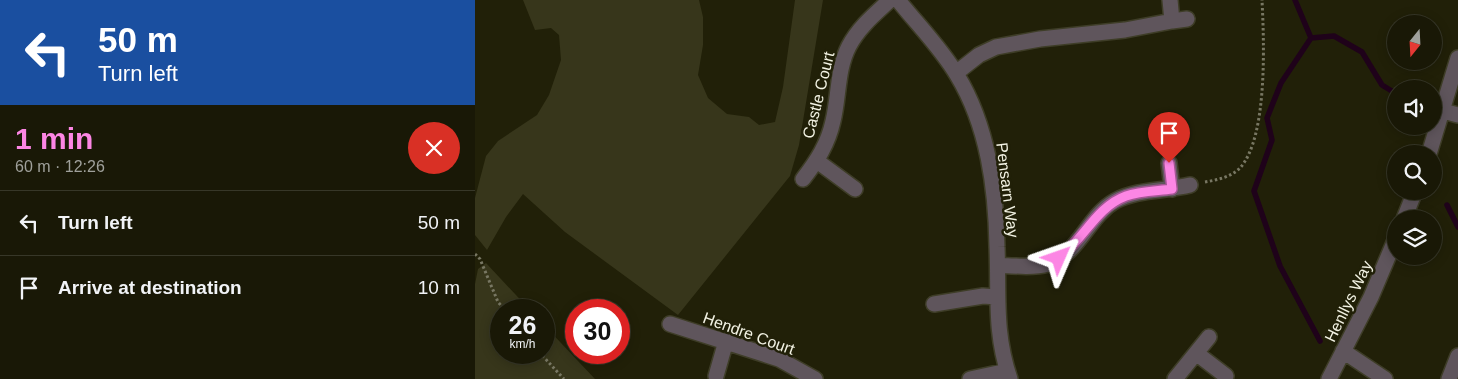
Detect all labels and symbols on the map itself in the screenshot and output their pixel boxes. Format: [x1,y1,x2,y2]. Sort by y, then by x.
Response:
north arrow [1387,15,1443,70]
street label: Castle Court [799,49,838,140]
pin [1148,112,1190,163]
street label: Pensarn Way [993,142,1022,238]
position arrow [1032,231,1084,283]
street label: Henllys Way [1321,258,1375,345]
speed limit sign: 30 [565,299,630,364]
street label: Hendre Court [701,309,797,358]

